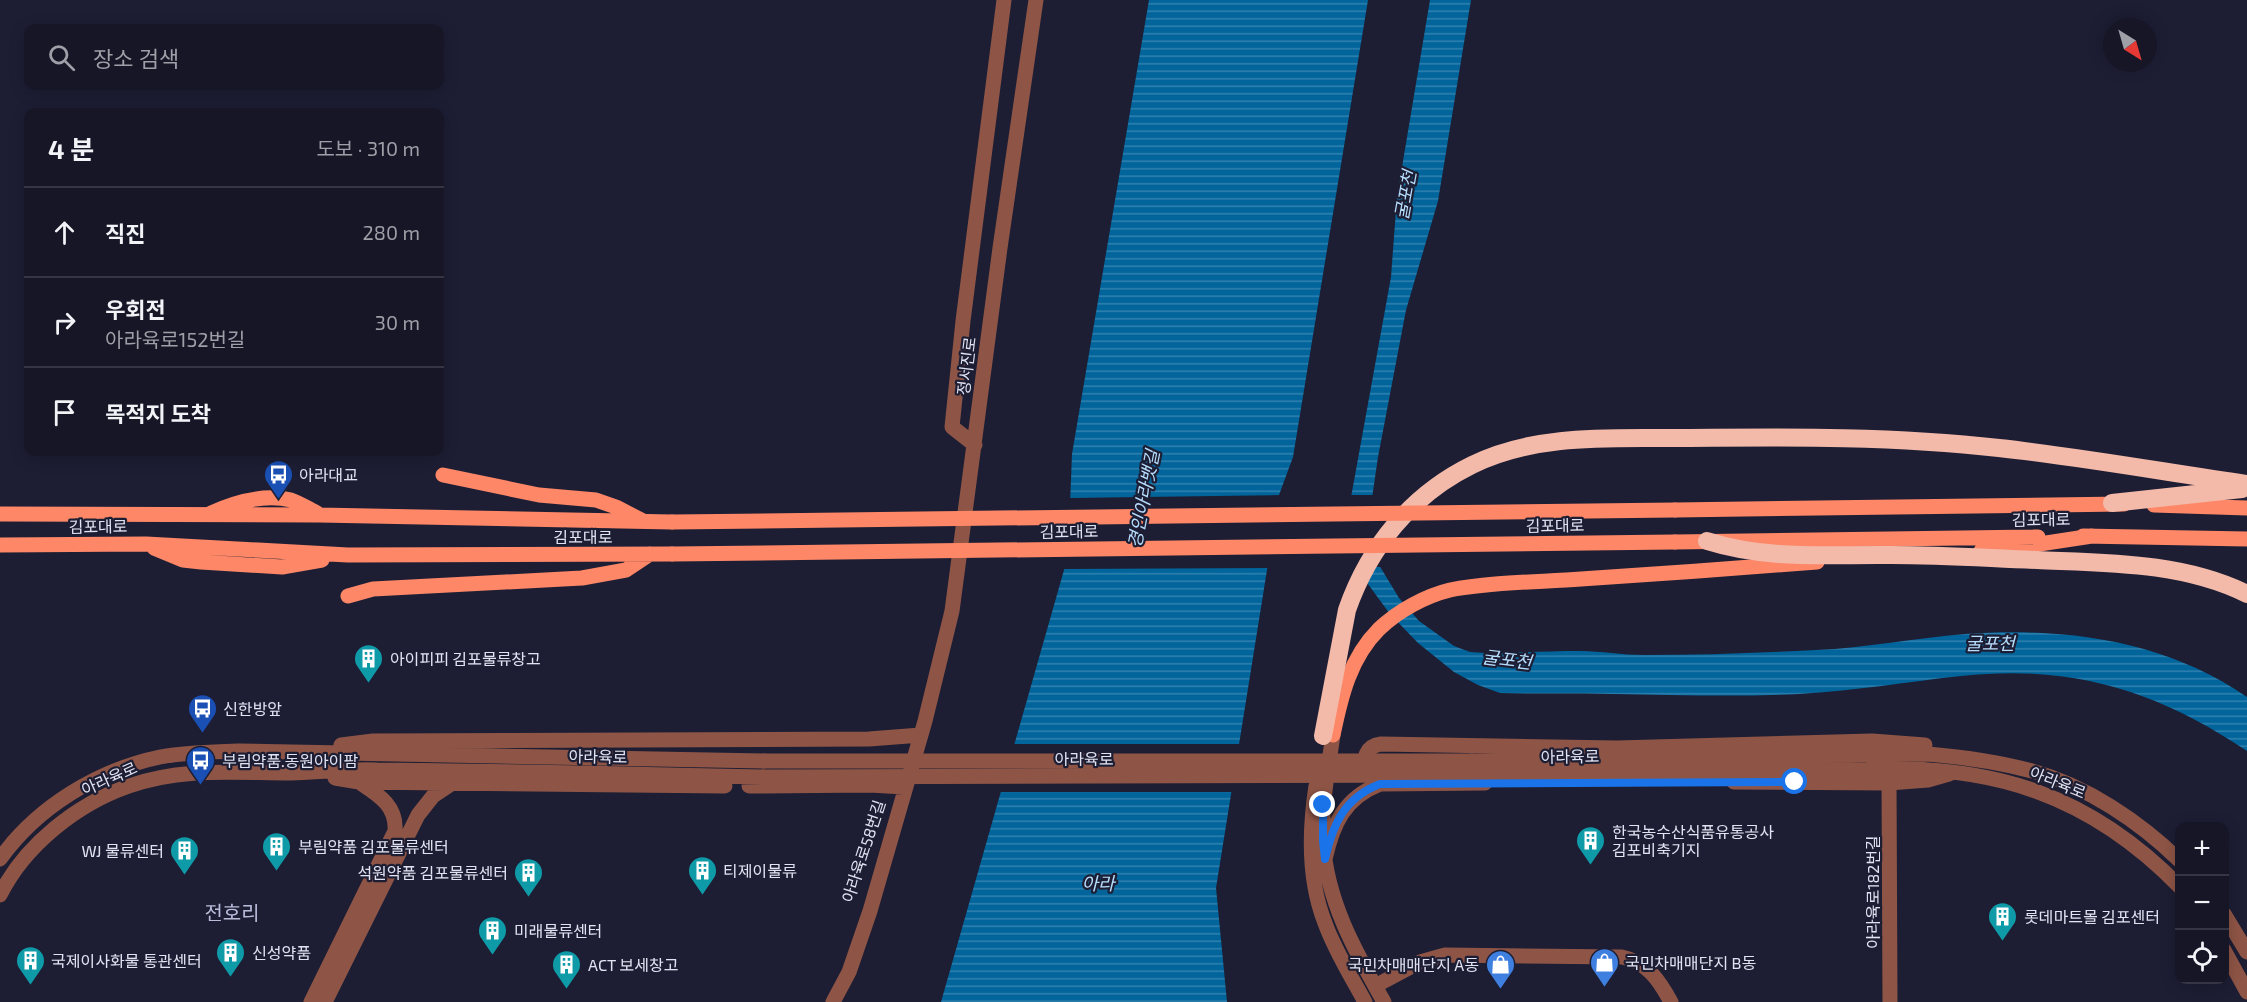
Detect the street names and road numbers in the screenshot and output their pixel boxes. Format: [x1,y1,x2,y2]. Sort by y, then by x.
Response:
street label: 정서진로 [953,335,979,396]
street label: 김포대로 [2011,509,2071,529]
street label: 김포대로 [1525,515,1585,535]
street label: 김포대로 [68,516,128,536]
street label: 김포대로 [1039,521,1099,541]
street label: 김포대로 [554,527,613,546]
street label: 아라육로 [568,746,628,766]
street label: 아라육로 [1540,746,1600,766]
street label: 아라육로 [1055,749,1114,768]
street label: 아라육로 [78,757,140,799]
street label: 아라육로 [2027,762,2089,802]
street label: 아라육로58번길 [837,797,889,905]
street label: 아라육로182번길 [1863,835,1882,949]

